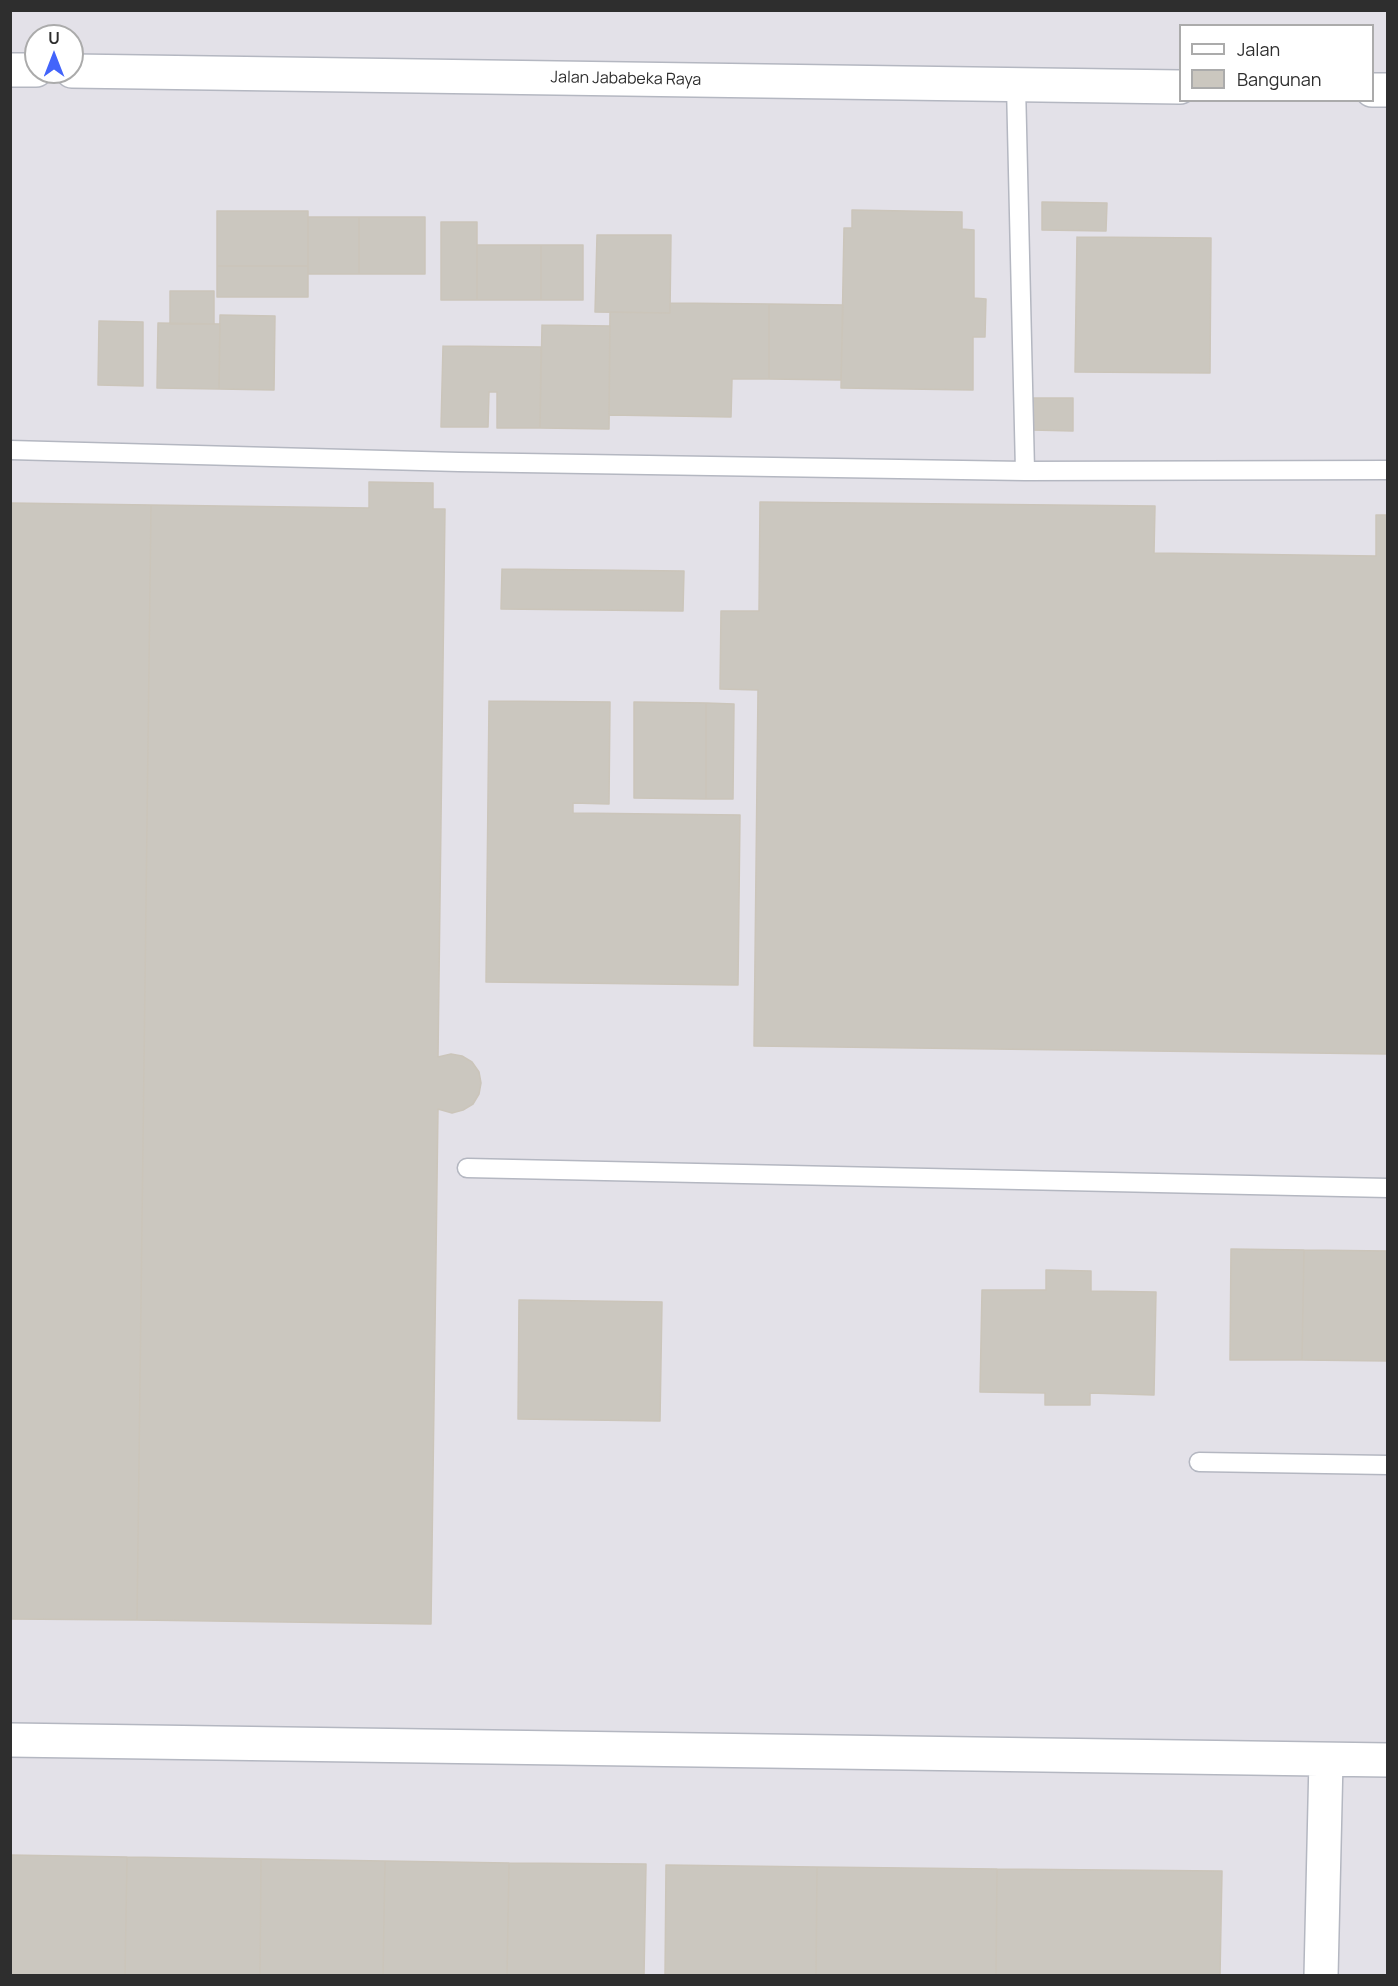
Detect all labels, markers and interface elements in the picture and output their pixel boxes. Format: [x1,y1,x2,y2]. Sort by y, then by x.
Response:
north arrow [24,24,84,84]
legend [1179,24,1374,102]
text: U [48,27,60,49]
text: Jalan [1237,37,1280,61]
text: Bangunan [1237,67,1321,91]
street label: Jalan Jababeka Raya [551,68,701,90]

